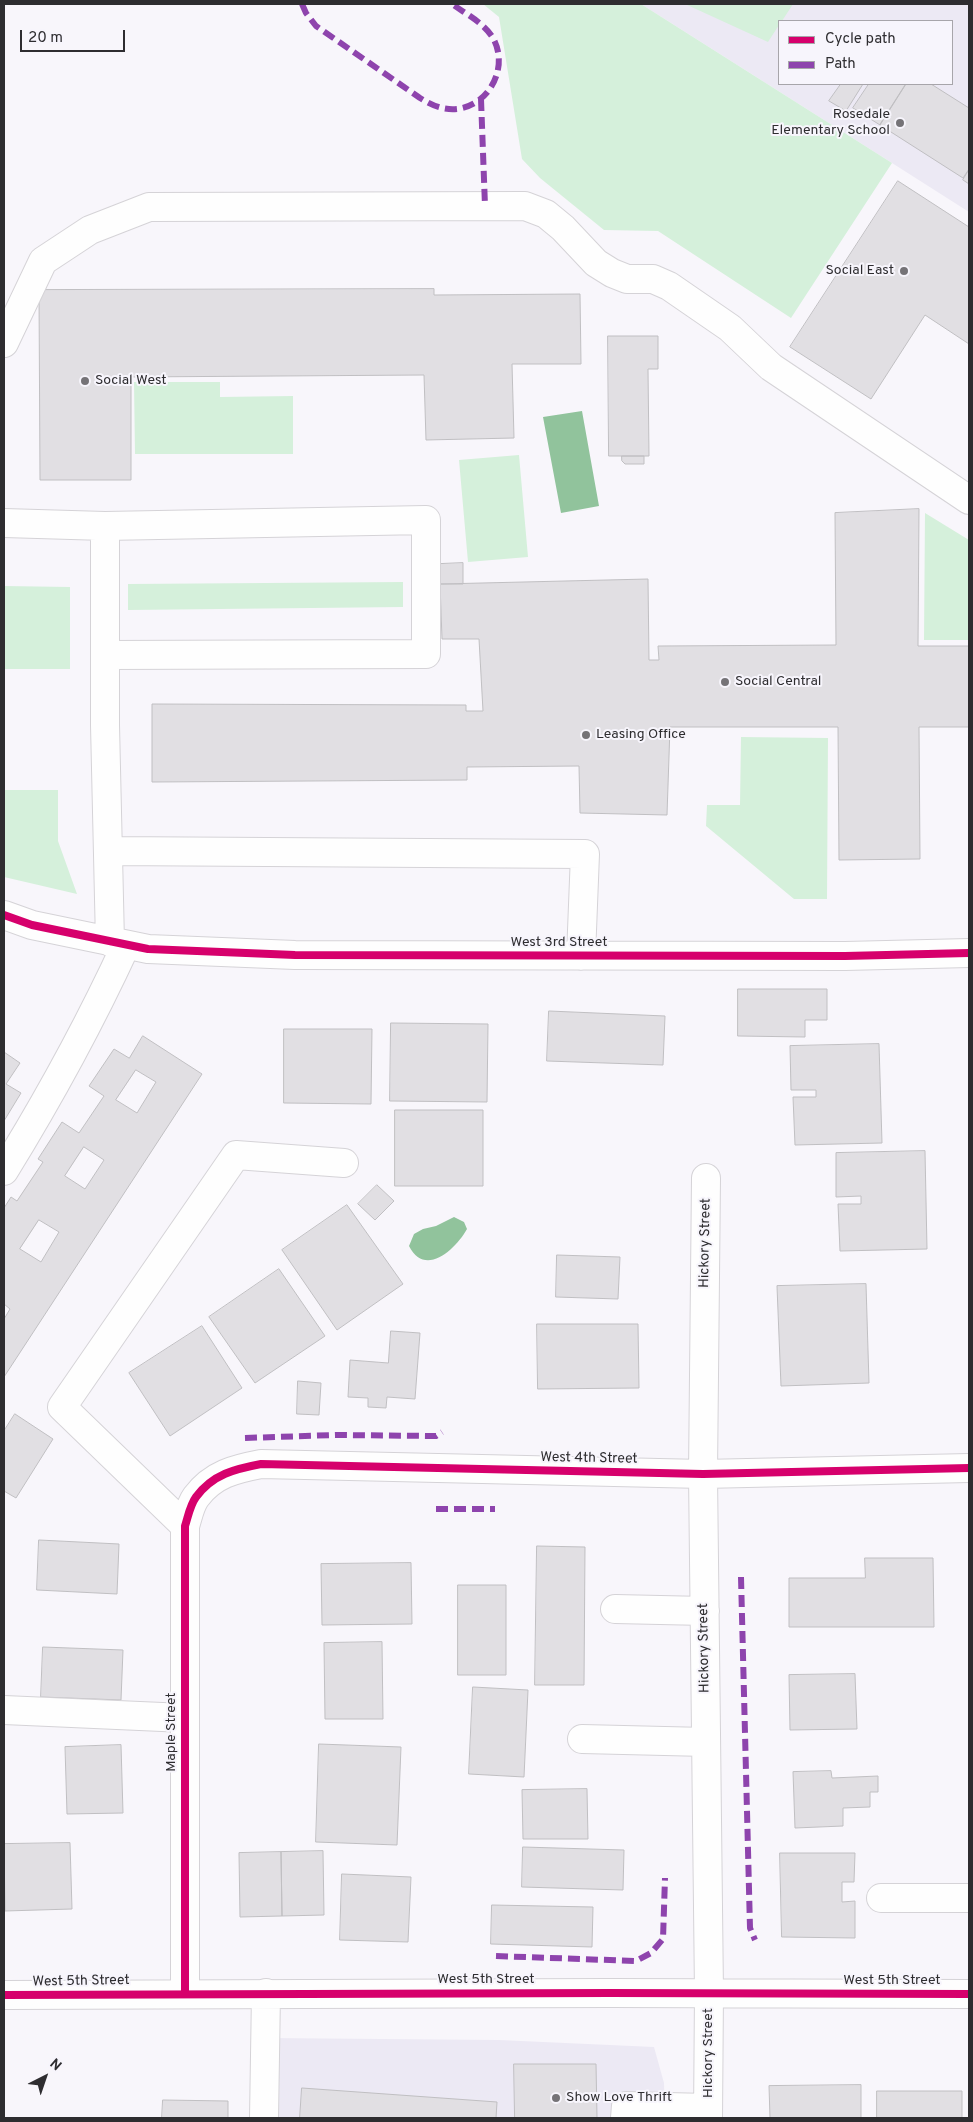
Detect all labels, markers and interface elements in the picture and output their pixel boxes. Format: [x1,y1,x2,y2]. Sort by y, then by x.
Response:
scale bar [22,20,128,52]
legend [778,20,953,85]
text: 20 m [28,29,63,48]
text: Cycle path [825,30,896,49]
text: Path [825,55,856,74]
place label: Rosedale Elementary School [771,107,890,140]
marker: Rosedale Elementary School [894,117,906,129]
place label: Social East [826,263,894,279]
marker: Social East [898,265,910,277]
place label: Social West [95,373,167,389]
marker: Social West [79,375,91,387]
place label: Social Central [735,674,821,690]
marker: Social Central [719,676,731,688]
place label: Leasing Office [596,727,686,743]
marker: Leasing Office [580,729,592,741]
street label: West 3rd Street [510,935,608,951]
street label: Hickory Street [697,1198,715,1288]
street label: West 4th Street [540,1450,638,1468]
street label: Hickory Street [696,1603,714,1693]
street label: Maple Street [164,1692,180,1772]
street label: West 5th Street [437,1972,535,1988]
street label: West 5th Street [32,1973,130,1991]
street label: West 5th Street [843,1973,941,1989]
street label: Hickory Street [701,2008,717,2098]
north arrow [20,2052,70,2102]
text: N [46,2056,65,2075]
place label: Show Love Thrift [566,2090,672,2106]
marker: Show Love Thrift [550,2092,562,2104]

